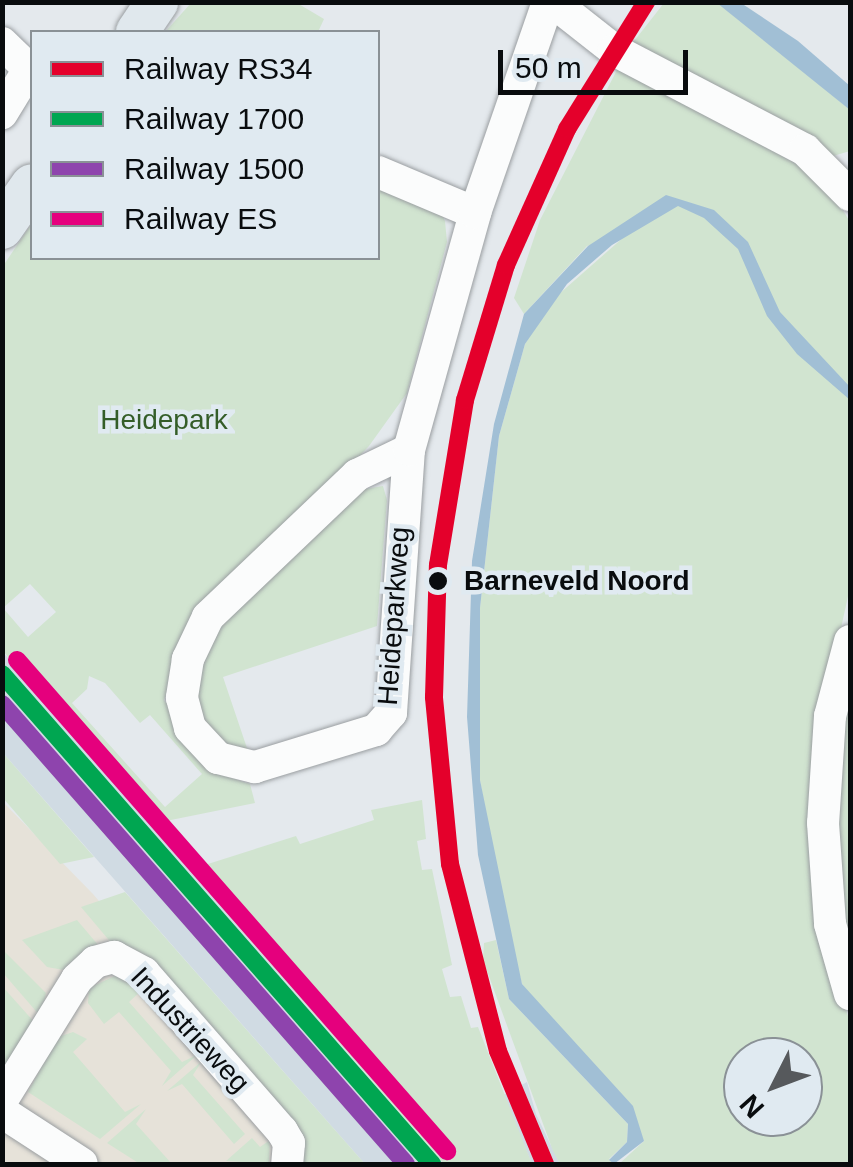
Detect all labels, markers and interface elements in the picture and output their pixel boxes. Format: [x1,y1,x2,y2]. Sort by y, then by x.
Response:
legend [30,30,380,260]
scale bar [503,30,693,92]
text: 50 m [515,51,582,84]
text: Railway RS34 [124,52,312,85]
text: Railway 1700 [124,102,304,135]
text: Railway 1500 [124,152,304,185]
text: Railway ES [124,202,277,235]
park label: Heidepark [100,403,228,437]
street label: Heideparkweg [371,526,417,706]
marker: Barneveld Noord [421,564,455,598]
place label: Barneveld Noord [464,564,690,598]
street label: Industrieweg [124,960,256,1100]
north arrow [723,1037,823,1137]
text: N [734,1088,770,1124]

